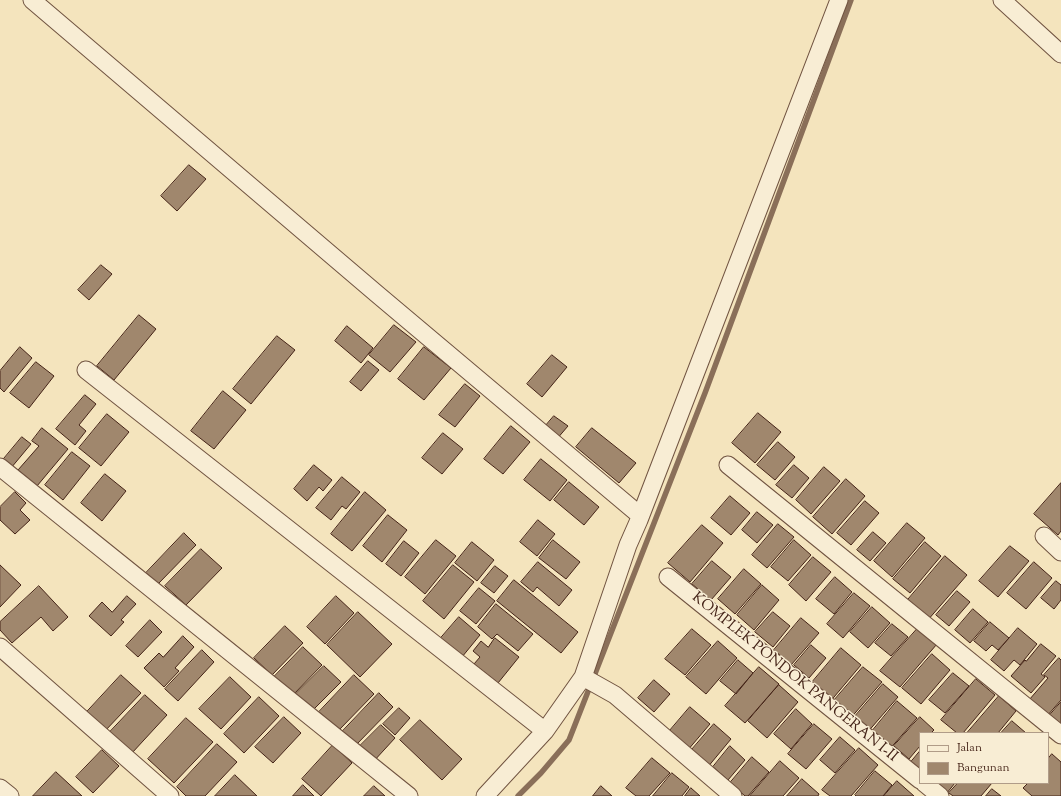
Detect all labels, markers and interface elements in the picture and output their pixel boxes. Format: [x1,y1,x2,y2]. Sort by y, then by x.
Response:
street label: KOMPLEK PONDOK PANGERAN I-II [688,589,900,767]
legend [919,732,1049,784]
text: Jalan [957,739,982,757]
text: Bangunan [957,759,1010,777]

